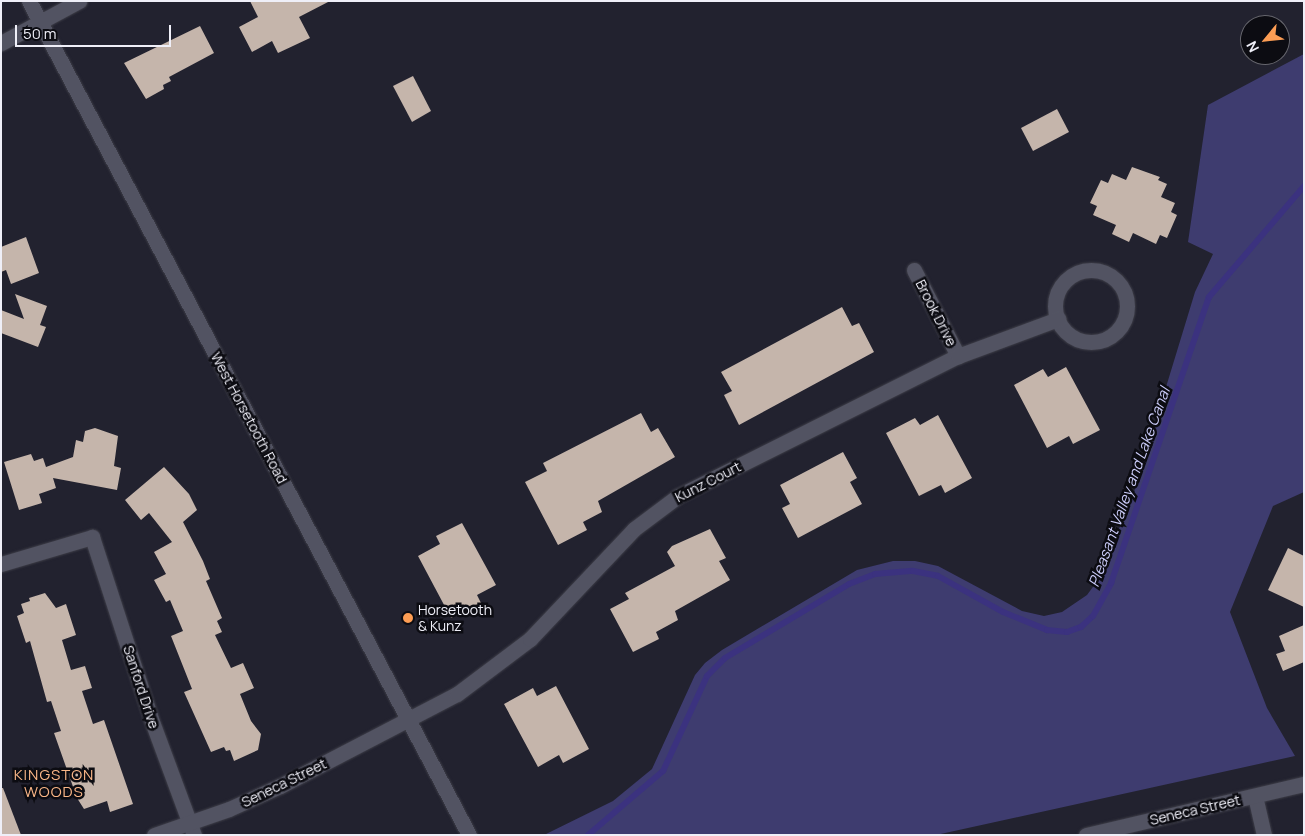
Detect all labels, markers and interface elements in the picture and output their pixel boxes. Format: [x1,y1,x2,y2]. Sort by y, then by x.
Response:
scale bar [18,15,174,47]
north arrow [1240,15,1290,65]
text: 50 m [23,23,57,44]
text: N [1241,38,1263,56]
street label: Brook Drive [912,277,960,349]
street label: West Horsetooth Road [207,350,291,486]
water label: Pleasant Valley and Lake Canal [1084,385,1174,589]
street label: Kunz Court [672,458,744,506]
place label: Horsetooth & Kunz [418,602,492,634]
marker: Horsetooth & Kunz [402,612,414,624]
street label: Sanford Drive [120,643,162,731]
street label: Seneca Street [239,755,329,811]
district label: KINGSTON WOODS [13,765,95,800]
street label: Seneca Street [1148,791,1242,829]

